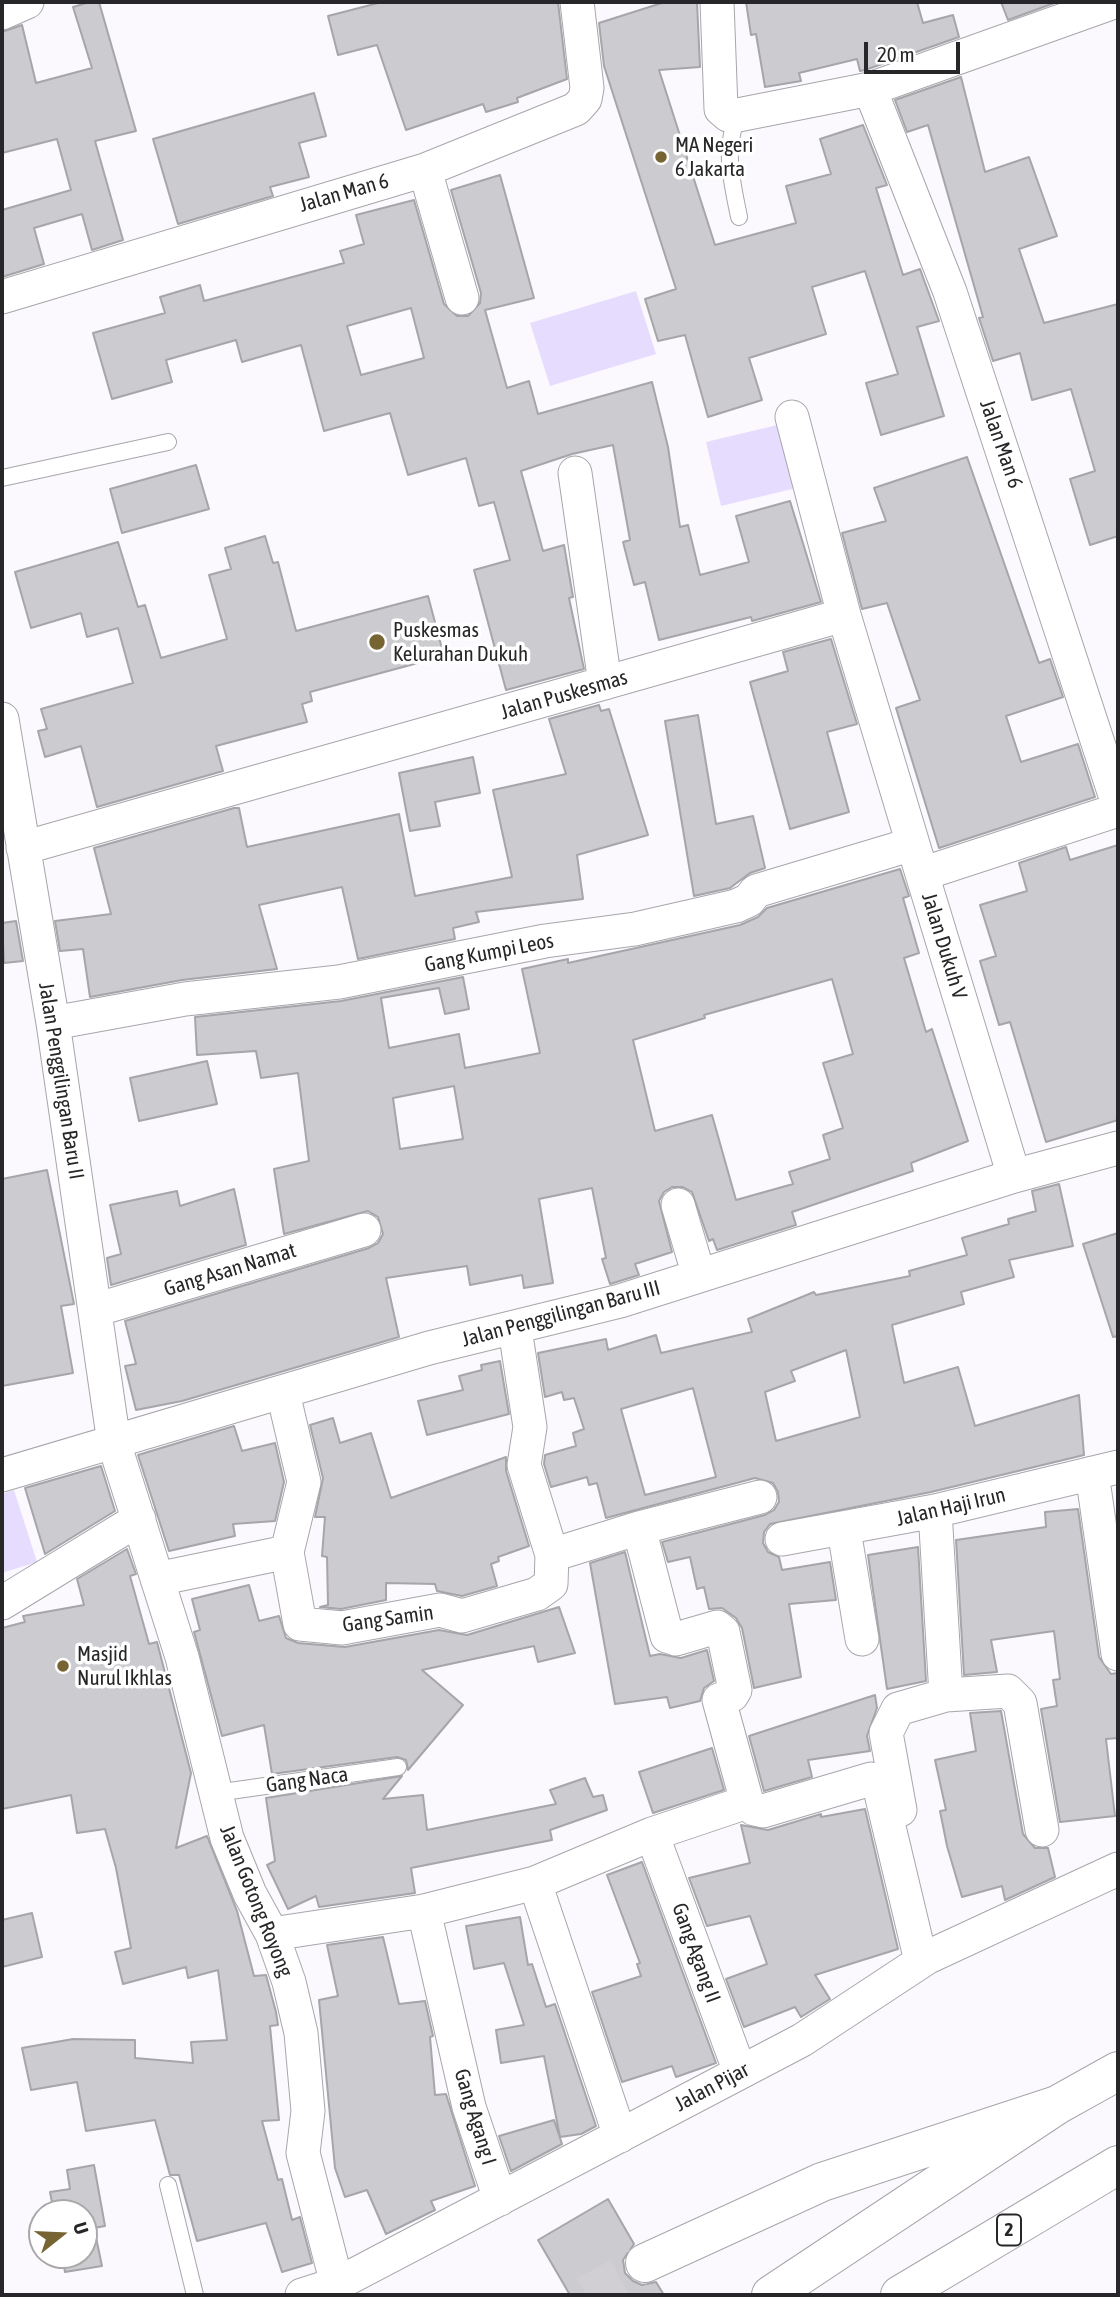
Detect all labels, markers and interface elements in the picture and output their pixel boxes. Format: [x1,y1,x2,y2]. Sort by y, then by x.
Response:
scale bar [868,28,964,72]
text: 20 m [877,42,915,66]
place label: MA Negeri 6 Jakarta [675,132,753,182]
marker: MA Negeri 6 Jakarta [653,149,669,165]
street label: Jalan Man 6 [296,168,392,218]
street label: Jalan Man 6 [974,397,1028,491]
place label: Puskesmas Kelurahan Dukuh [393,617,528,667]
marker: Puskesmas Kelurahan Dukuh [367,632,387,652]
street label: Jalan Puskesmas [498,665,630,725]
street label: Jalan Dukuh V [916,890,972,1002]
street label: Gang Kumpi Leos [422,928,556,978]
street label: Jalan Penggilingan Baru II [33,981,89,1181]
street label: Gang Asan Namat [161,1238,299,1302]
street label: Jalan Penggilingan Baru III [459,1275,663,1353]
street label: Jalan Haji Irun [894,1482,1008,1532]
street label: Gang Samin [341,1600,435,1638]
place label: Masjid Nurul Ikhlas [77,1641,172,1691]
marker: Masjid Nurul Ikhlas [55,1658,71,1674]
street label: Gang Naca [264,1762,350,1798]
street label: Jalan Gotong Royong [214,1821,298,1981]
street label: Gang Agang II [666,1900,726,2006]
street label: Jalan Pijar [671,2057,753,2117]
street label: Gang Agang I [448,2066,502,2168]
north arrow [28,2199,98,2269]
road number: 2 [997,2214,1021,2246]
text: U [69,2219,93,2237]

